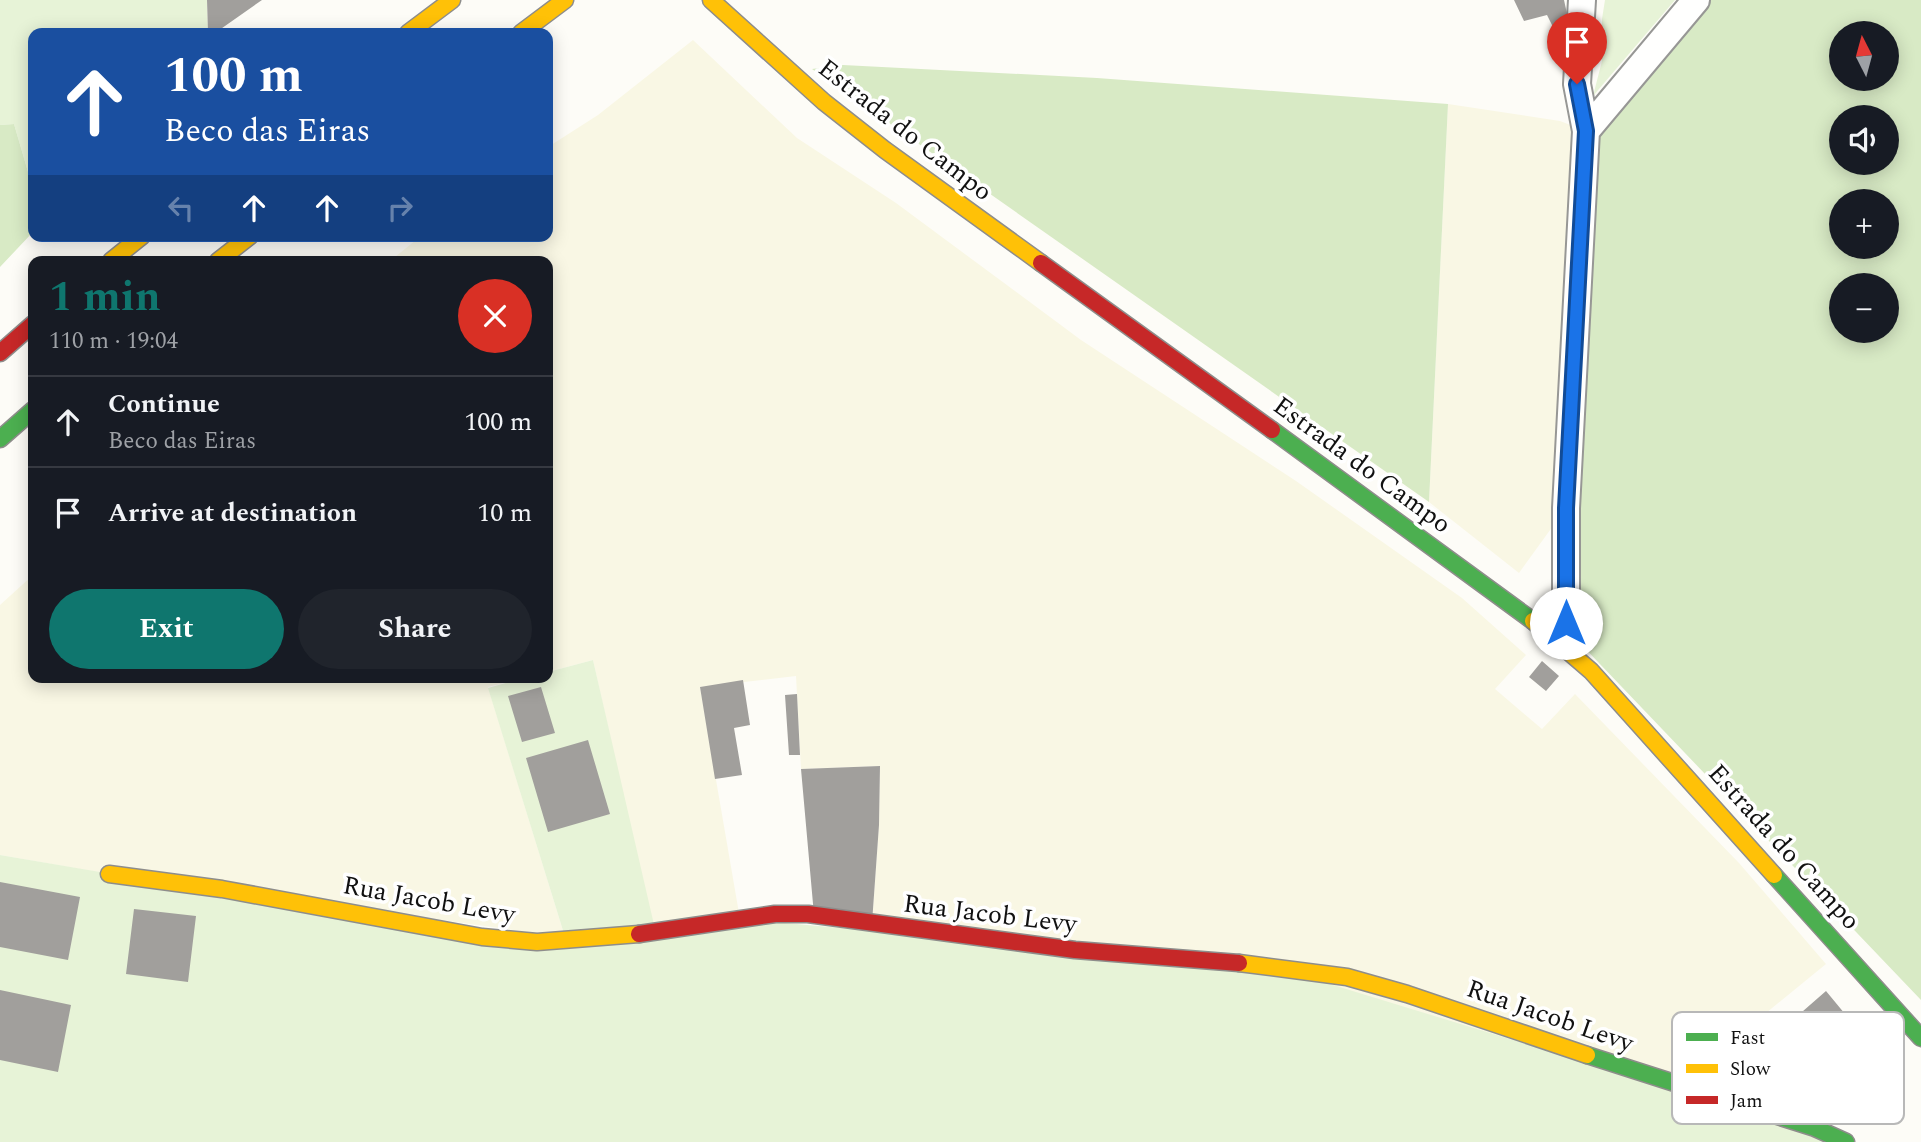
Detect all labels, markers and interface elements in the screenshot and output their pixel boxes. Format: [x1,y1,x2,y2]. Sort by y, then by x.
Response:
pin [1547,12.0,1607,84]
north arrow [1829,21,1899,91]
map controls [1829,21,1899,343]
icon: arrive [1558,23,1596,61]
text: 100 m [164,39,303,114]
street label: Estrada do Campo [809,49,1001,211]
icon: ahead [49,56,140,147]
button: sound [1829,105,1899,175]
text: Beco das Eiras [164,107,370,156]
icon: left [162,189,200,227]
icon: ahead [235,189,273,227]
icon: ahead [308,189,346,227]
icon: right [381,189,419,227]
button: + [1829,189,1899,259]
text: 1 min [49,266,161,329]
button: − [1829,273,1899,343]
button: close [458,279,532,353]
text: 110 m · 19:04 [49,324,178,359]
text: Continue [108,384,220,424]
street label: Estrada do Campo [1264,386,1460,544]
text: 100 m [464,402,532,442]
icon: ahead [49,403,87,441]
text: Beco das Eiras [108,424,256,459]
text: Arrive at destination [108,493,357,533]
text: 10 m [477,493,532,533]
icon: arrive [49,494,87,532]
position arrow [1529,586,1603,660]
button: Exit [49,589,284,669]
button: Share [298,589,532,669]
street label: Estrada do Campo [1698,755,1870,939]
street label: Rua Jacob Levy [340,865,520,935]
street label: Rua Jacob Levy [901,884,1081,945]
street label: Rua Jacob Levy [1461,969,1640,1064]
legend [1672,1012,1904,1124]
text: Fast [1730,1024,1766,1053]
text: Slow [1730,1055,1771,1084]
text: Jam [1730,1087,1762,1116]

